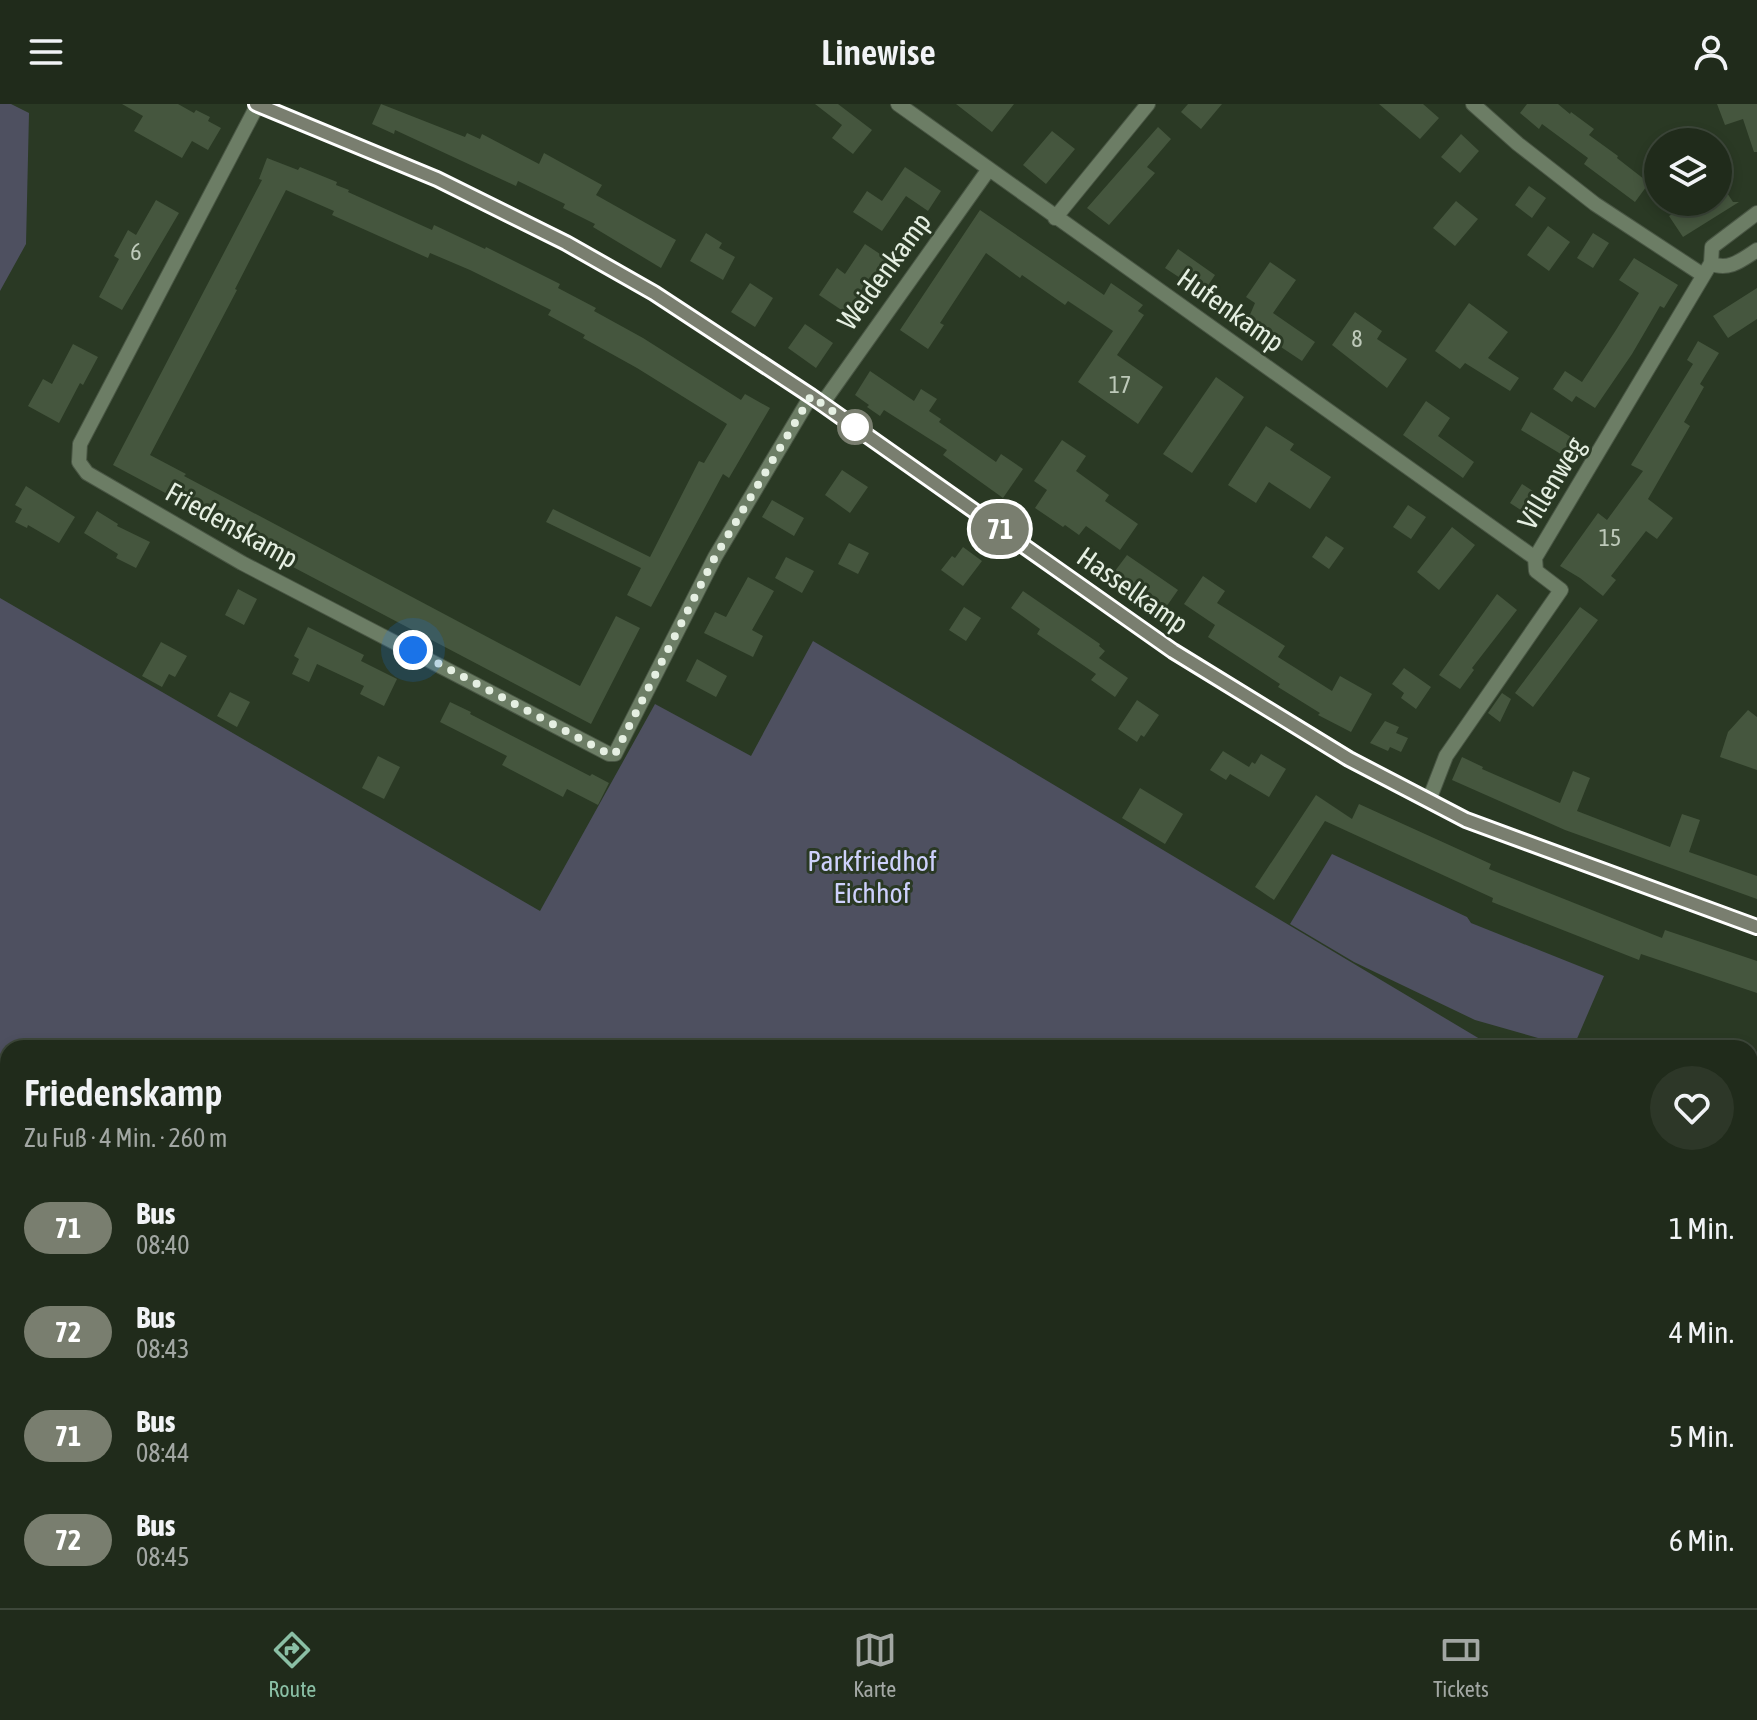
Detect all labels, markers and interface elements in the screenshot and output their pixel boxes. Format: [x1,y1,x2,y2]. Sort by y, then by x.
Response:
icon: menu [24,30,68,74]
icon: person [1689,30,1733,74]
text: Linewise [821,31,936,73]
map controls [1644,128,1732,216]
button: layers [1644,128,1732,216]
street label: Weidenkamp [831,206,937,336]
house number: 6 [130,238,142,265]
street label: Hufenkamp [1172,262,1290,358]
house number: 8 [1351,325,1363,352]
house number: 17 [1109,371,1131,398]
unlabelled marker [838,410,872,444]
street label: Villenweg [1511,431,1591,535]
street label: Friedenskamp [160,476,304,574]
line badge: 71 [964,503,1036,555]
text: 71 [987,513,1013,545]
house number: 15 [1599,524,1621,551]
street label: Hasselkamp [1071,540,1195,640]
your location [393,630,433,670]
park label: Parkfriedhof Eichhof [807,845,937,909]
button: heart [1650,1066,1734,1150]
text: Friedenskamp [24,1071,222,1114]
text: Zu Fuß · 4 Min. · 260 m [24,1123,228,1153]
text: Bus [136,1196,175,1230]
text: 1 Min. [1669,1211,1734,1245]
text: 71 [55,1212,81,1244]
text: 08:40 [136,1230,190,1260]
text: Bus [136,1300,175,1334]
text: 4 Min. [1669,1315,1734,1349]
text: 72 [55,1316,81,1348]
text: 08:43 [136,1334,190,1364]
text: Bus [136,1404,175,1438]
text: 5 Min. [1669,1419,1734,1453]
text: 71 [55,1420,81,1452]
text: 08:44 [136,1438,190,1468]
text: Bus [136,1508,175,1542]
text: 6 Min. [1669,1523,1734,1557]
text: 72 [55,1524,81,1556]
text: 08:45 [136,1542,190,1572]
tab: Route [268,1628,316,1702]
tab: Karte [853,1628,897,1702]
tab: Tickets [1433,1628,1489,1702]

